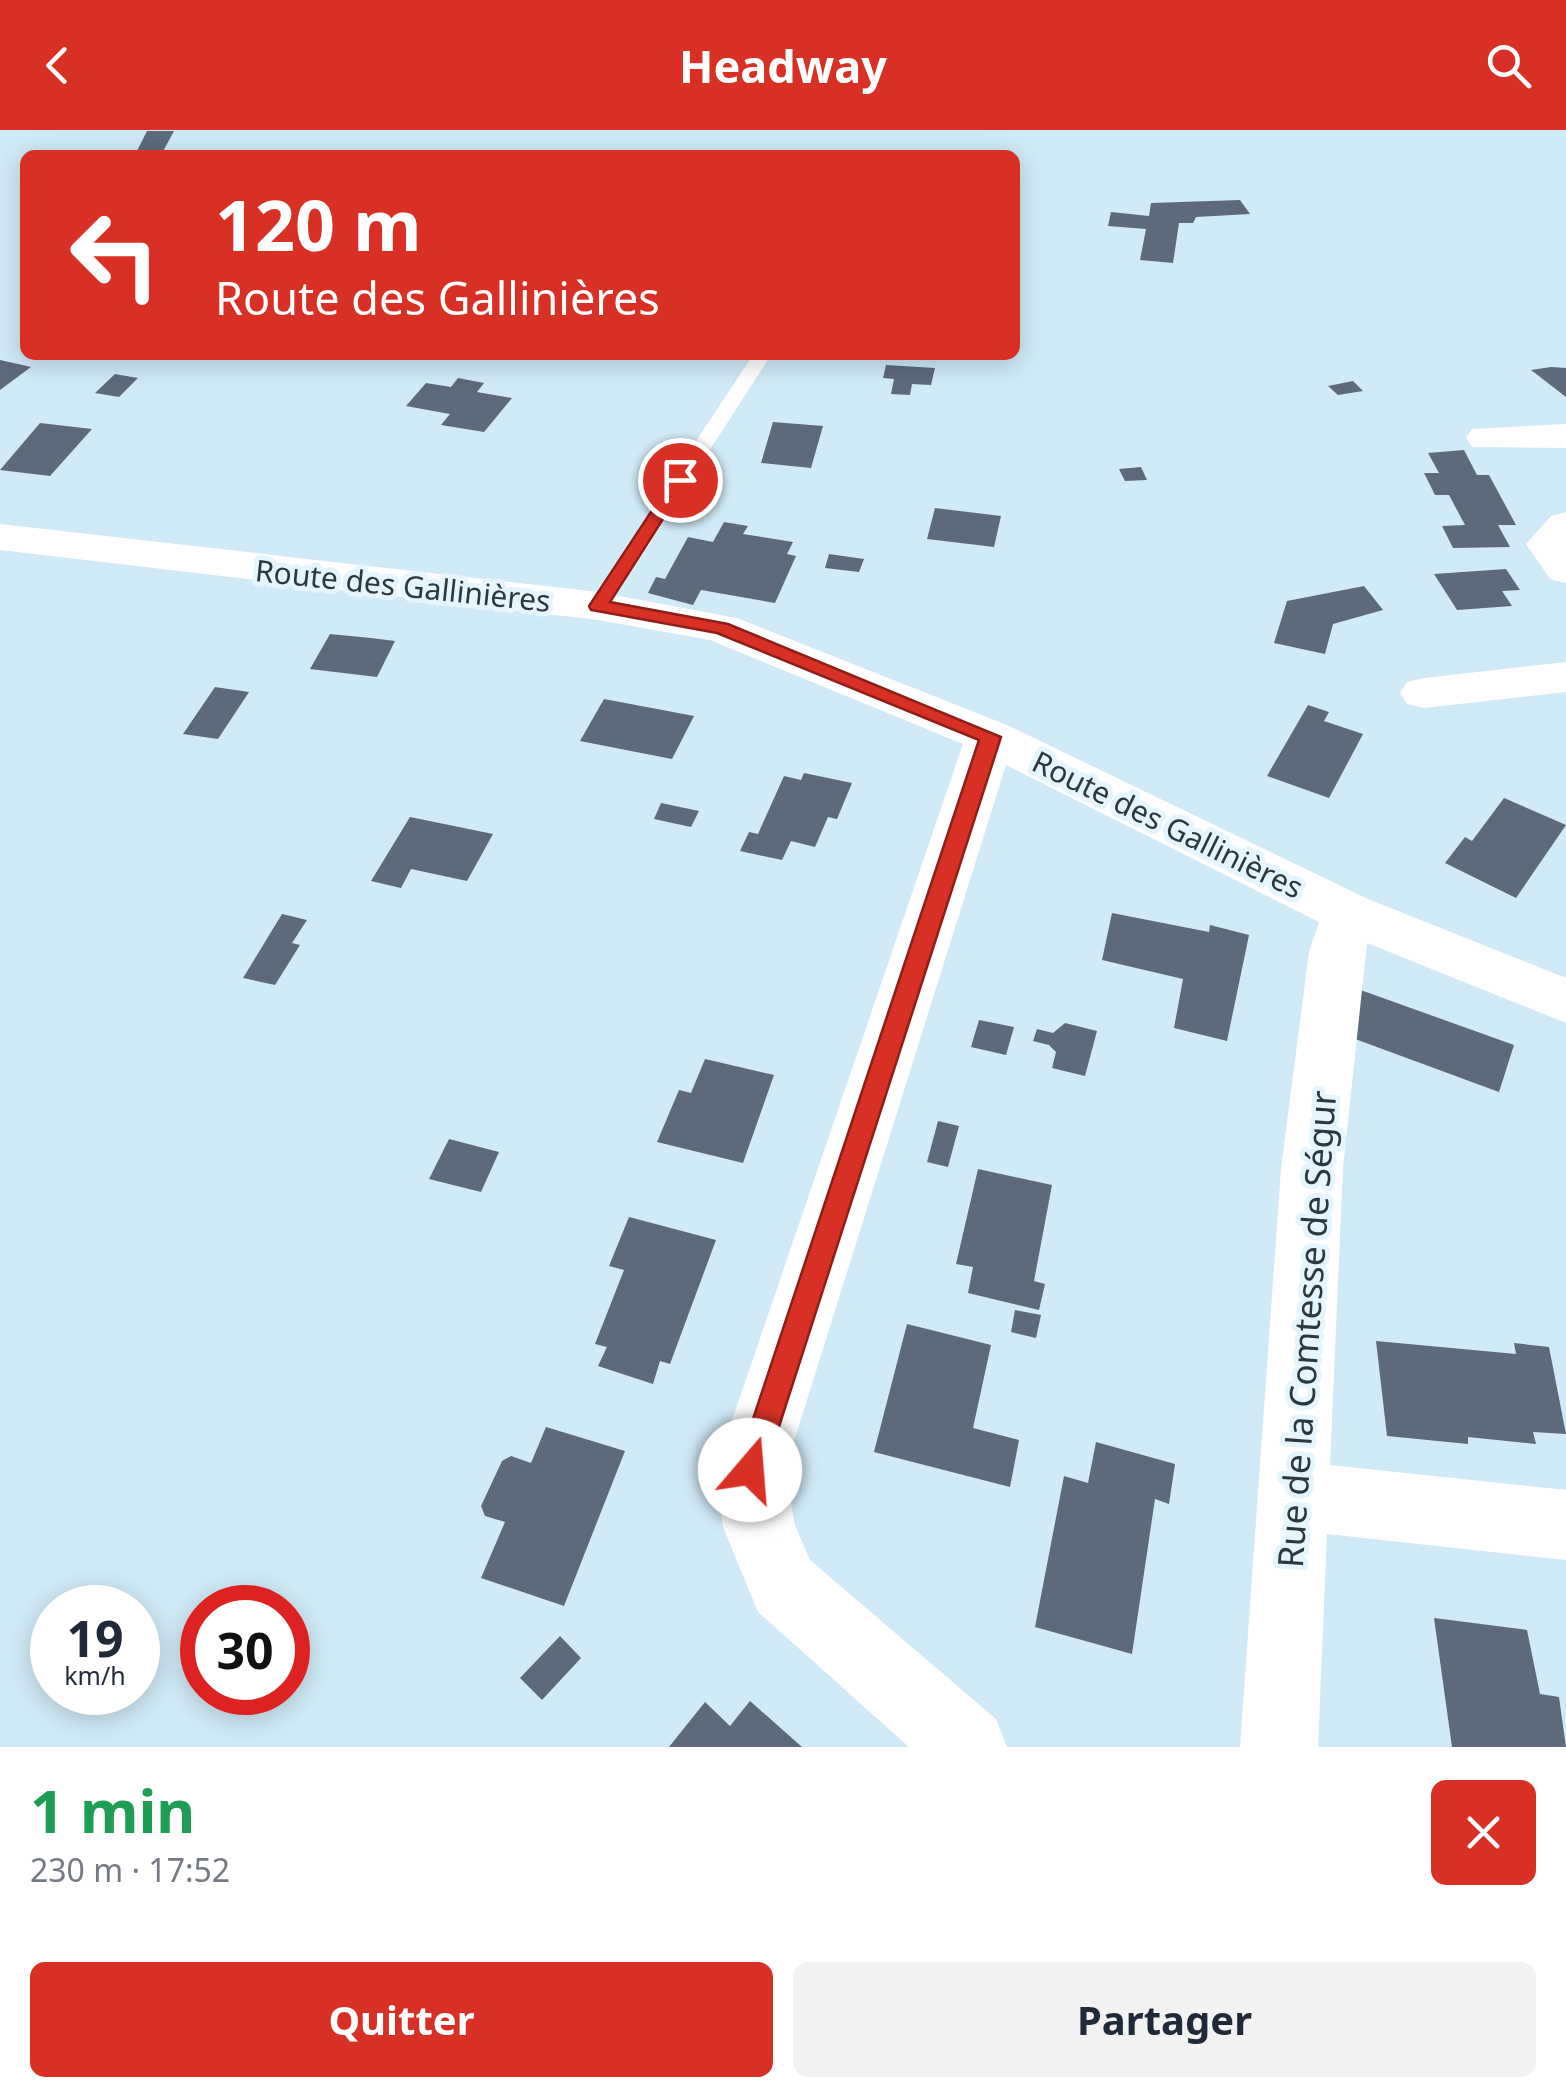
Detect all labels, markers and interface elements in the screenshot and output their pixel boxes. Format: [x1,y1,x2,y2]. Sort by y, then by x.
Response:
text: Headway [679,35,887,96]
icon: back [30,38,85,93]
icon: search [1481,38,1536,93]
text: 120 m [215,176,422,272]
icon: left [50,190,180,320]
text: Route des Gallinières [215,267,660,328]
pin [638,438,723,523]
icon: arrive [653,453,708,508]
street label: Route des Gallinières [253,549,553,621]
street label: Route des Gallinières [1026,741,1310,907]
street label: Rue de la Comtesse de Ségur [1266,1089,1346,1569]
position arrow [698,1418,802,1522]
speed limit sign: 30 [180,1585,310,1715]
text: 19 [66,1604,124,1672]
text: km/h [64,1658,126,1692]
text: 1 min [30,1769,195,1851]
button: close [1431,1780,1536,1885]
text: 230 m · 17:52 [30,1848,230,1891]
button: Quitter [30,1962,773,2077]
button: Partager [793,1962,1536,2077]

